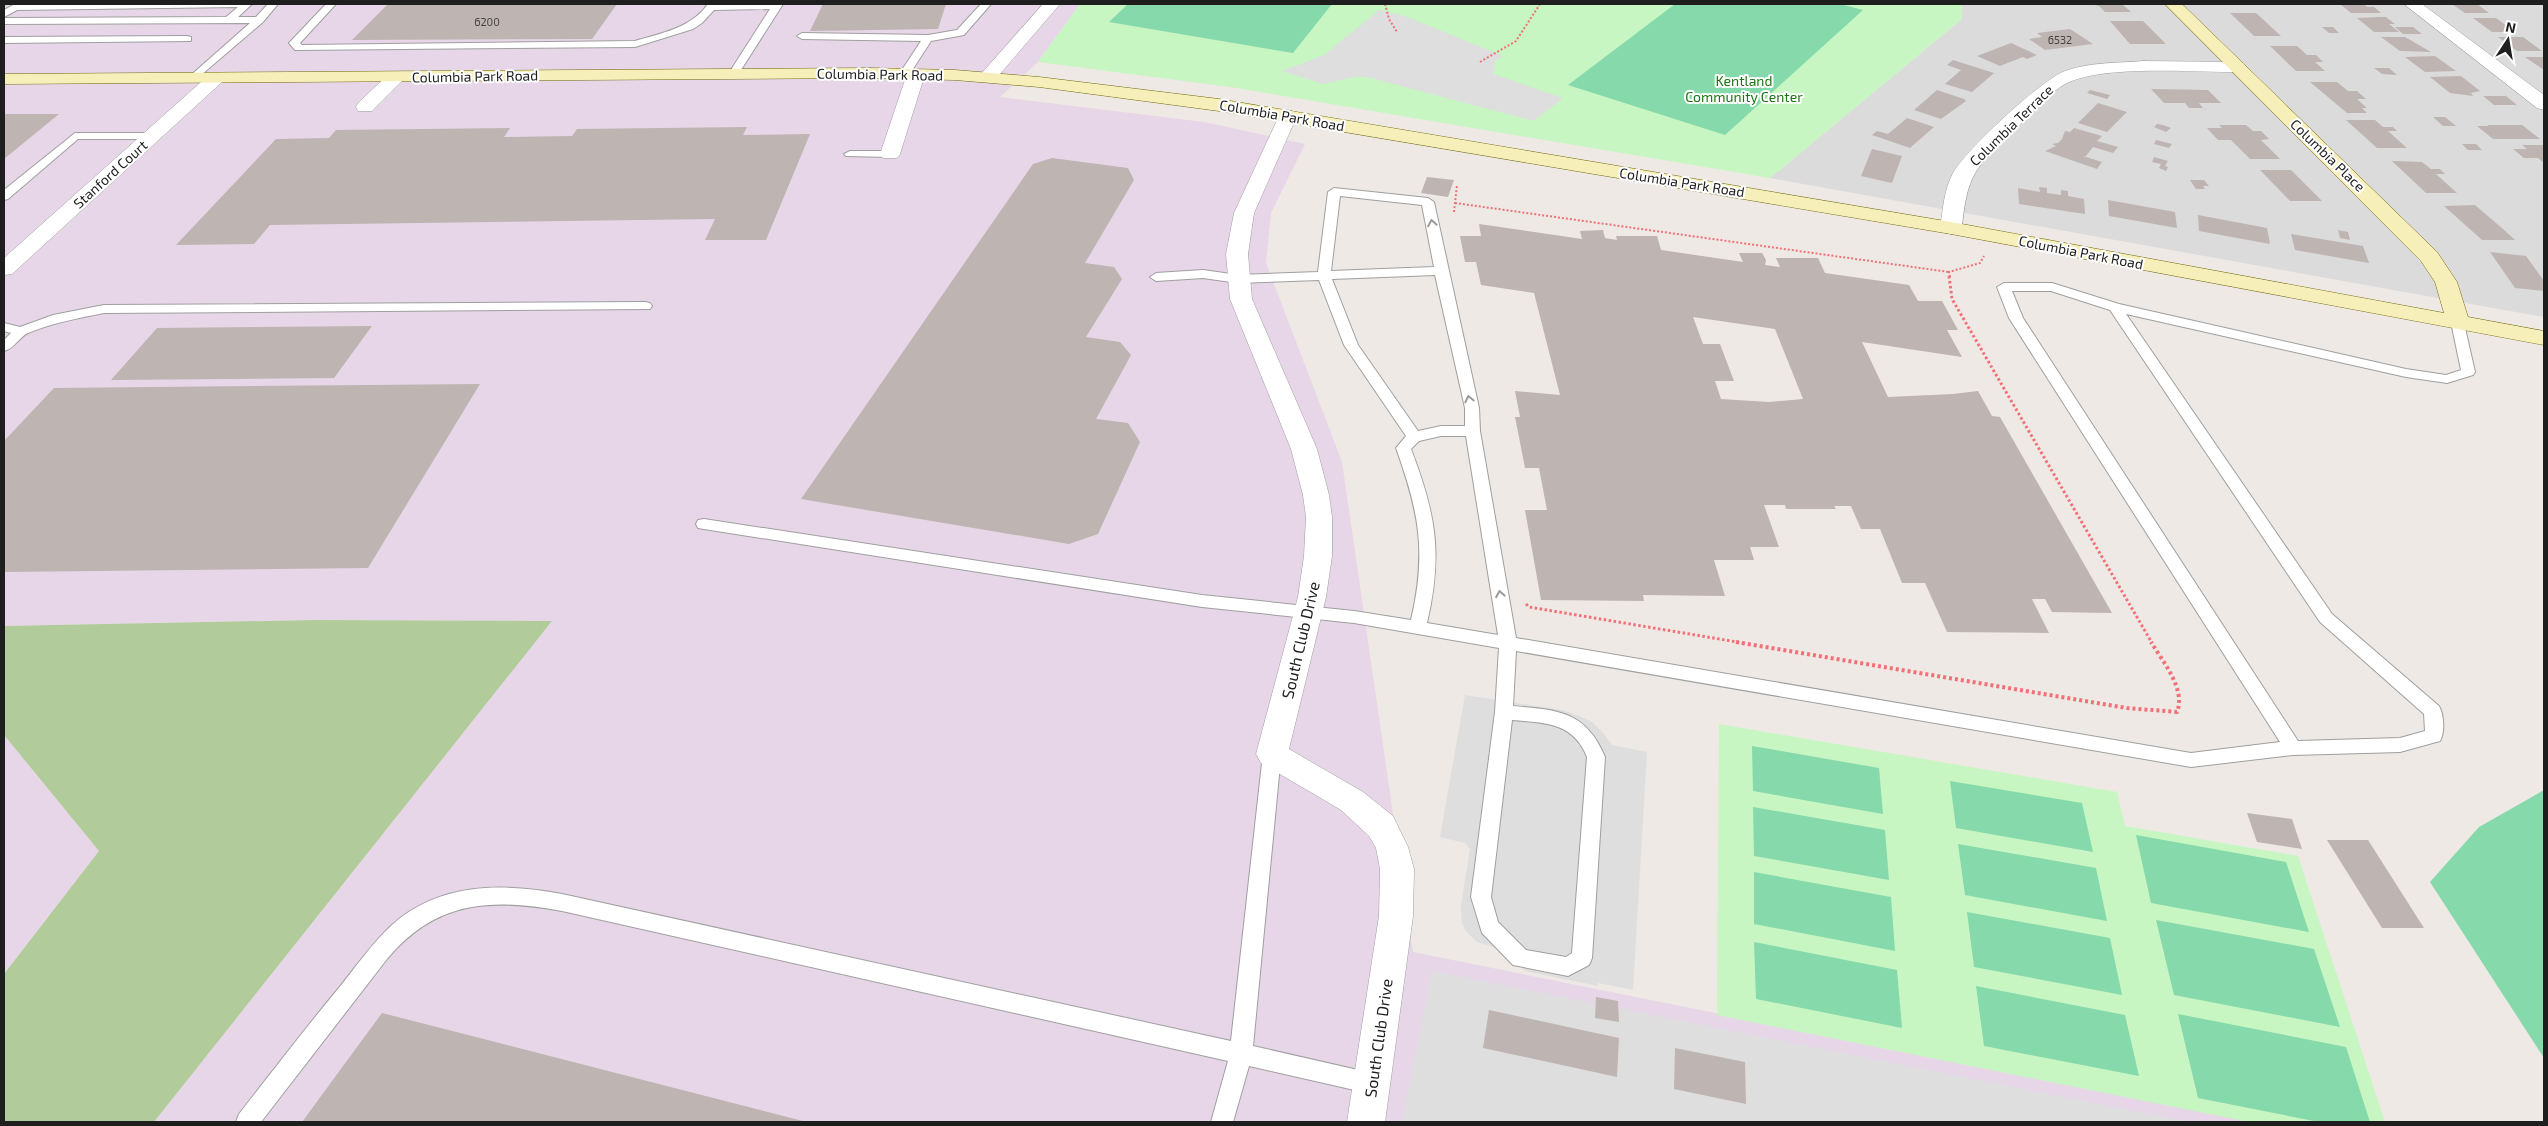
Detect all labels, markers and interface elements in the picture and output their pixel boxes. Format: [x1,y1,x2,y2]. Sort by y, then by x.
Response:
house number: 6200 [474,15,500,28]
north arrow [2483,15,2533,65]
text: N [2504,17,2518,36]
house number: 6532 [2048,33,2072,46]
street label: Columbia Park Road [817,64,943,84]
street label: Columbia Park Road [412,66,538,86]
park label: Kentland Community Center [1685,72,1803,105]
street label: Columbia Terrace [1966,81,2056,169]
street label: Columbia Park Road [1218,96,1346,134]
street label: Columbia Place [2287,115,2369,195]
street label: Stanford Court [70,136,150,212]
street label: Columbia Park Road [1618,164,1746,200]
one-way arrow [1427,219,1438,227]
street label: Columbia Park Road [2017,232,2145,272]
one-way arrow [1465,394,1475,403]
street label: South Club Drive [1277,579,1323,701]
one-way arrow [1496,589,1506,598]
street label: South Club Drive [1360,977,1396,1099]

